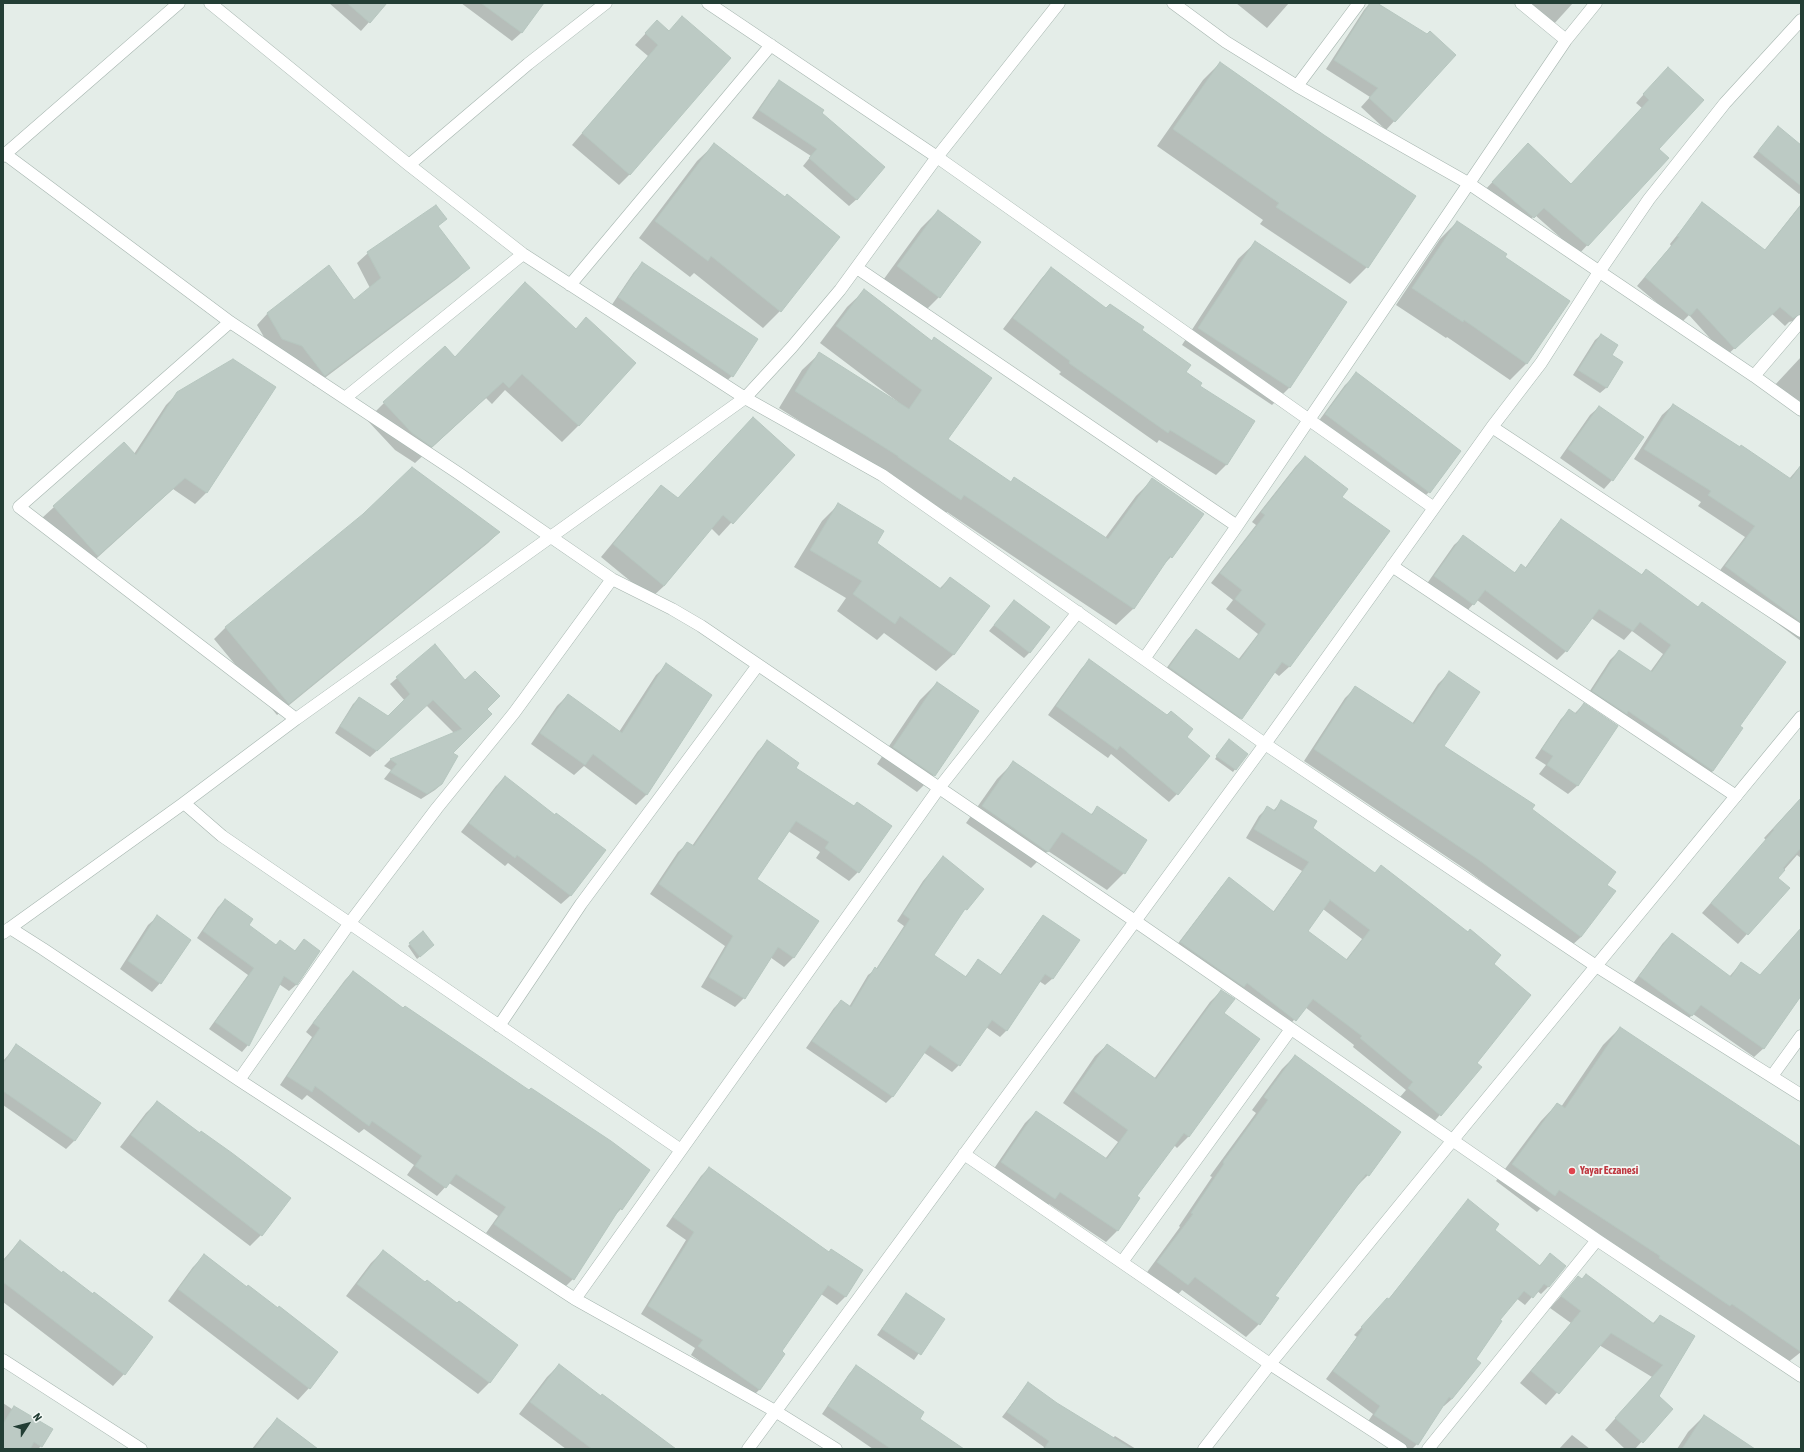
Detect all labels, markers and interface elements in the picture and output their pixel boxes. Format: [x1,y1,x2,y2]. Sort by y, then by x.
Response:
place label: Yayar Eczanesi [1580,1164,1638,1178]
marker: Yayar Eczanesi [1567,1166,1577,1176]
north arrow [8,1404,48,1444]
text: N [31,1411,44,1423]

